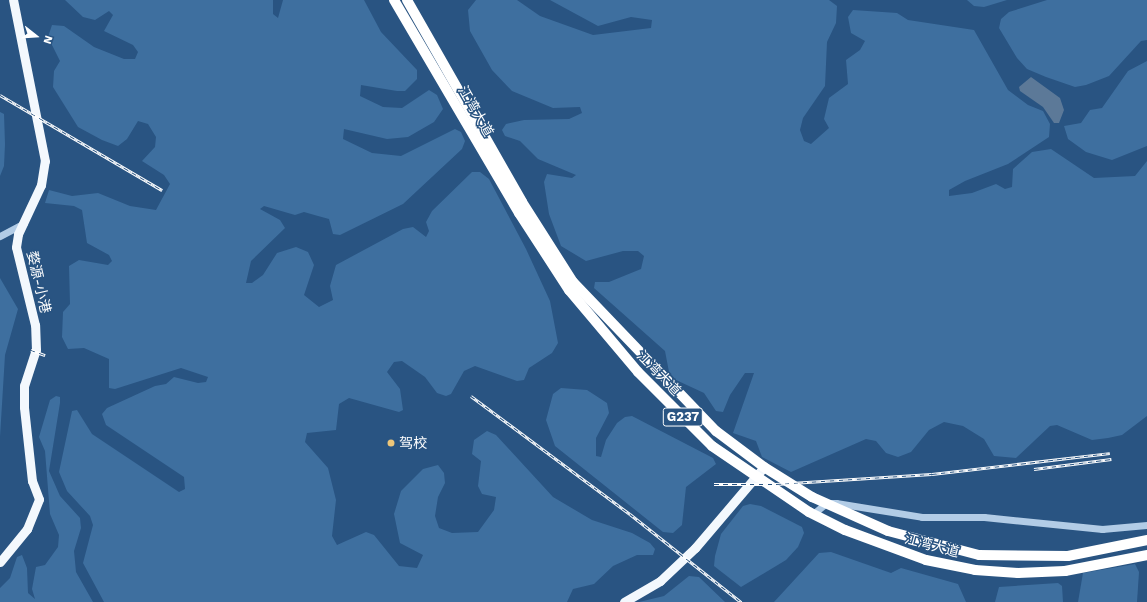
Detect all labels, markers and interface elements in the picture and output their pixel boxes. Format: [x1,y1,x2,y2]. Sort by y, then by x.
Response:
north arrow [16,16,56,56]
text: N [41,34,55,45]
street label: 江湾大道 [455,83,497,139]
street label: 婺源-小港 [24,249,54,315]
street label: 江湾大道 [634,347,684,399]
road number: G237 [662,406,704,428]
place label: 驾校 [399,435,427,451]
marker: 驾校 [386,438,396,448]
street label: 江湾大道 [903,530,961,560]

